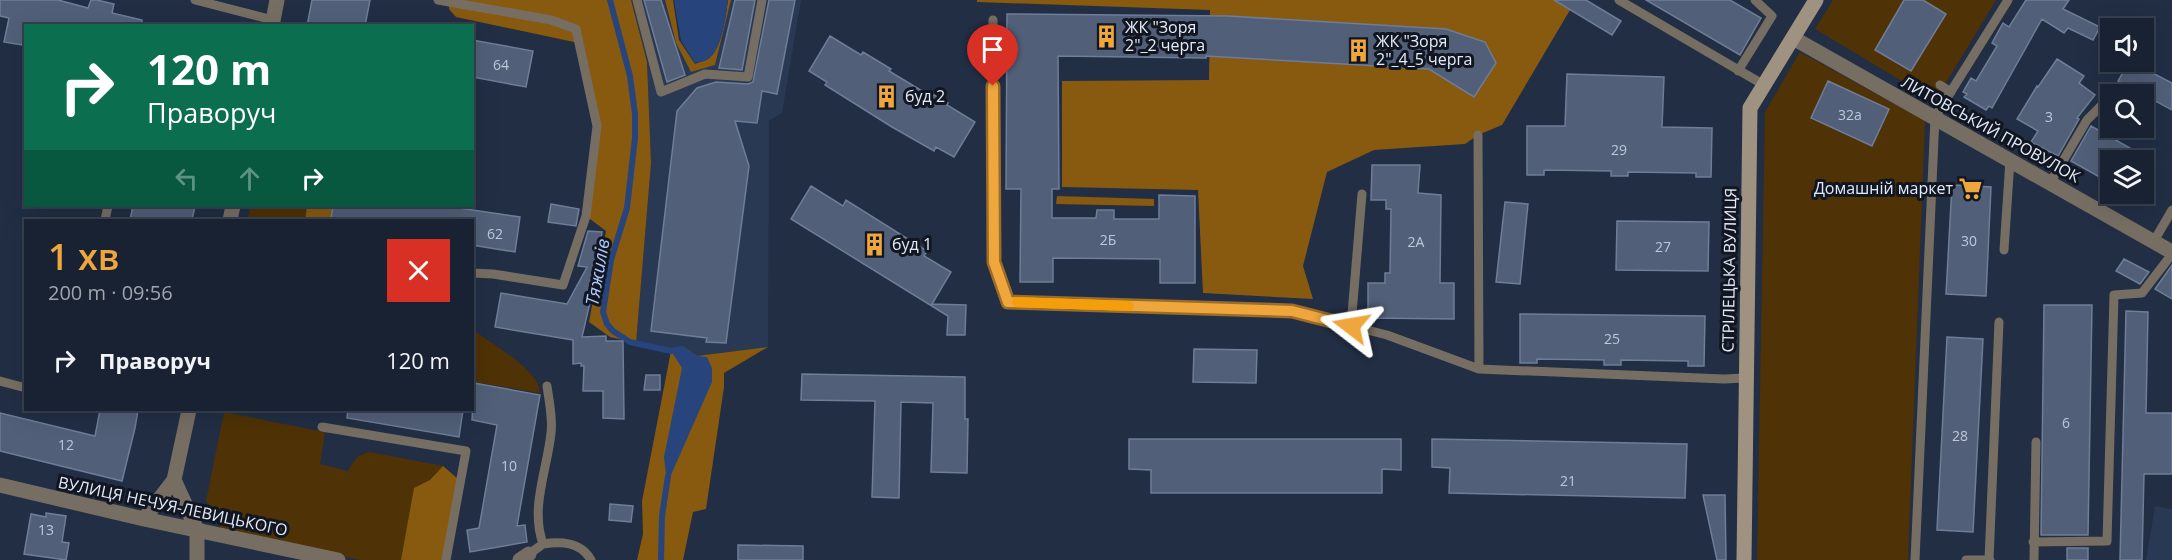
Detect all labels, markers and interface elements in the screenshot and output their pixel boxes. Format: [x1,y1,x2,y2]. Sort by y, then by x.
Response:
place label: ЖК "Зоря 2"_2 черга [1125,16,1205,56]
map controls [2100,18,2154,204]
button: sound [2100,18,2154,72]
building icon: ЖК "Зоря 2"_2 черга [1094,23,1120,49]
pin [967,24,1018,86]
place label: ЖК "Зоря 2"_4_5 черга [1376,30,1472,70]
icon: arrive [976,33,1009,66]
building icon: ЖК "Зоря 2"_4_5 черга [1345,37,1371,63]
text: 120 m [147,40,271,97]
icon: right [48,48,126,126]
house number: 64 [493,55,509,74]
street label: ЛИТОВСЬКИЙ ПРОВУЛОК [1898,71,2084,187]
building icon: буд 2 [874,83,900,109]
button: search [2100,84,2154,138]
place label: буд 2 [905,85,945,107]
text: Праворуч [147,94,276,131]
house number: 32а [1838,105,1862,124]
house number: 3 [2045,107,2053,126]
house number: 29 [1611,140,1627,159]
button: layers [2100,150,2154,204]
icon: left [170,162,203,195]
icon: ahead [233,162,266,195]
icon: right [296,162,329,195]
supermarket icon: Домашній маркет [1958,175,1984,201]
place label: Домашній маркет [1814,177,1953,199]
street label: СТРІЛЕЦЬКА ВУЛИЦЯ [1717,188,1741,352]
house number: 62 [487,224,503,243]
house number: 2Б [1100,230,1116,249]
building icon: буд 1 [861,231,887,257]
house number: 30 [1961,231,1977,250]
text: 1 хв [48,232,119,281]
house number: 2А [1408,232,1425,251]
place label: буд 1 [892,233,932,255]
water label: Тяжилів [579,236,615,307]
house number: 27 [1655,237,1671,256]
button: close [387,239,450,302]
text: 200 m · 09:56 [48,279,173,306]
position arrow [1319,294,1383,358]
house number: 25 [1604,329,1620,348]
icon: right [48,344,81,377]
text: Праворуч [99,345,211,375]
text: 120 m [386,345,450,375]
house number: 6 [2062,413,2070,432]
house number: 28 [1952,426,1968,445]
house number: 12 [58,435,74,454]
house number: 10 [501,456,517,475]
street label: ВУЛИЦЯ НЕЧУЯ-ЛЕВИЦЬКОГО [56,471,290,541]
house number: 21 [1560,471,1576,490]
house number: 13 [38,520,54,539]

